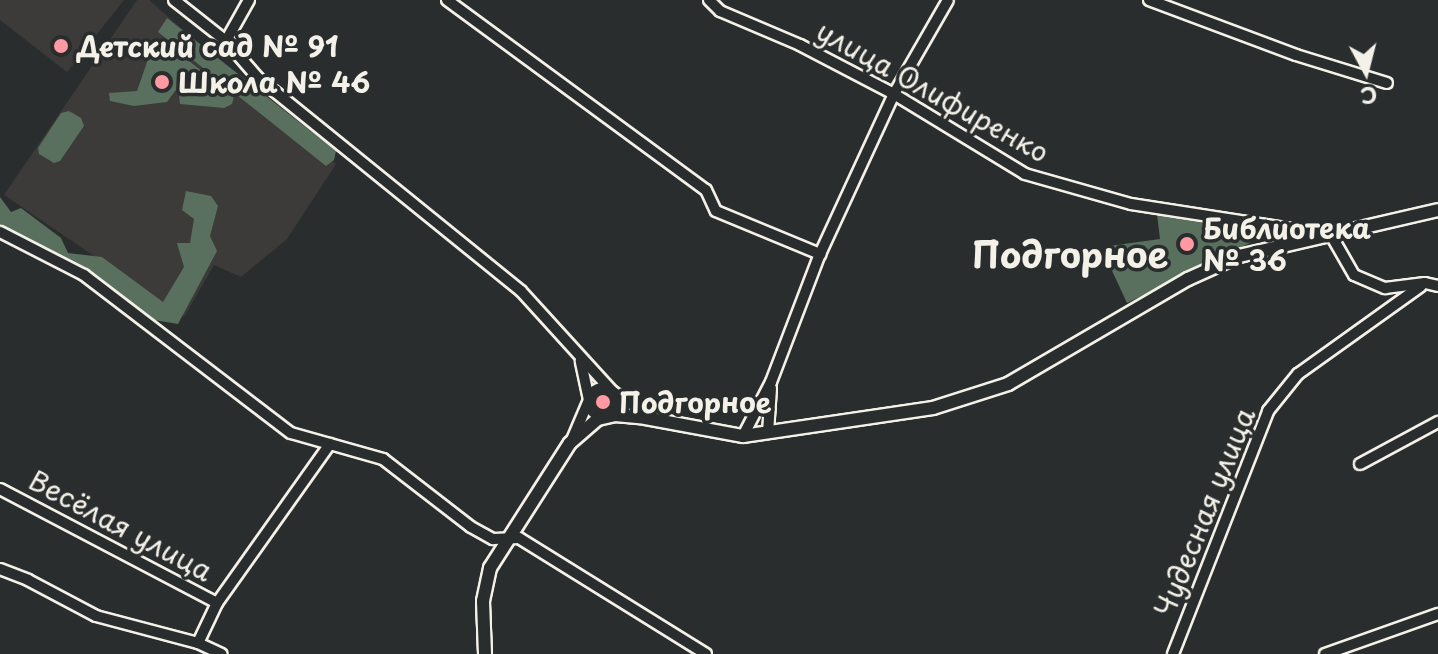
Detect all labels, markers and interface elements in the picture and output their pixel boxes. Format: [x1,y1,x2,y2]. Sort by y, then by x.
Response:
street label: улица Олифиренко [810,13,1056,169]
place label: Детский сад № 91 [77,29,339,63]
north arrow [1326,32,1406,112]
marker: Детский сад № 91 [52,37,70,55]
place label: Школа № 46 [178,65,371,99]
marker: Школа № 46 [153,73,171,91]
text: С [1359,79,1379,114]
place label: Библиотека № 36 [1203,211,1371,277]
district label: Подгорное [972,232,1168,276]
marker: Библиотека № 36 [1178,235,1196,253]
place label: Подгорное [619,385,772,419]
marker: Подгорное [594,393,612,411]
street label: Чудесная улица [1146,402,1262,622]
street label: Весёлая улица [23,462,219,588]

